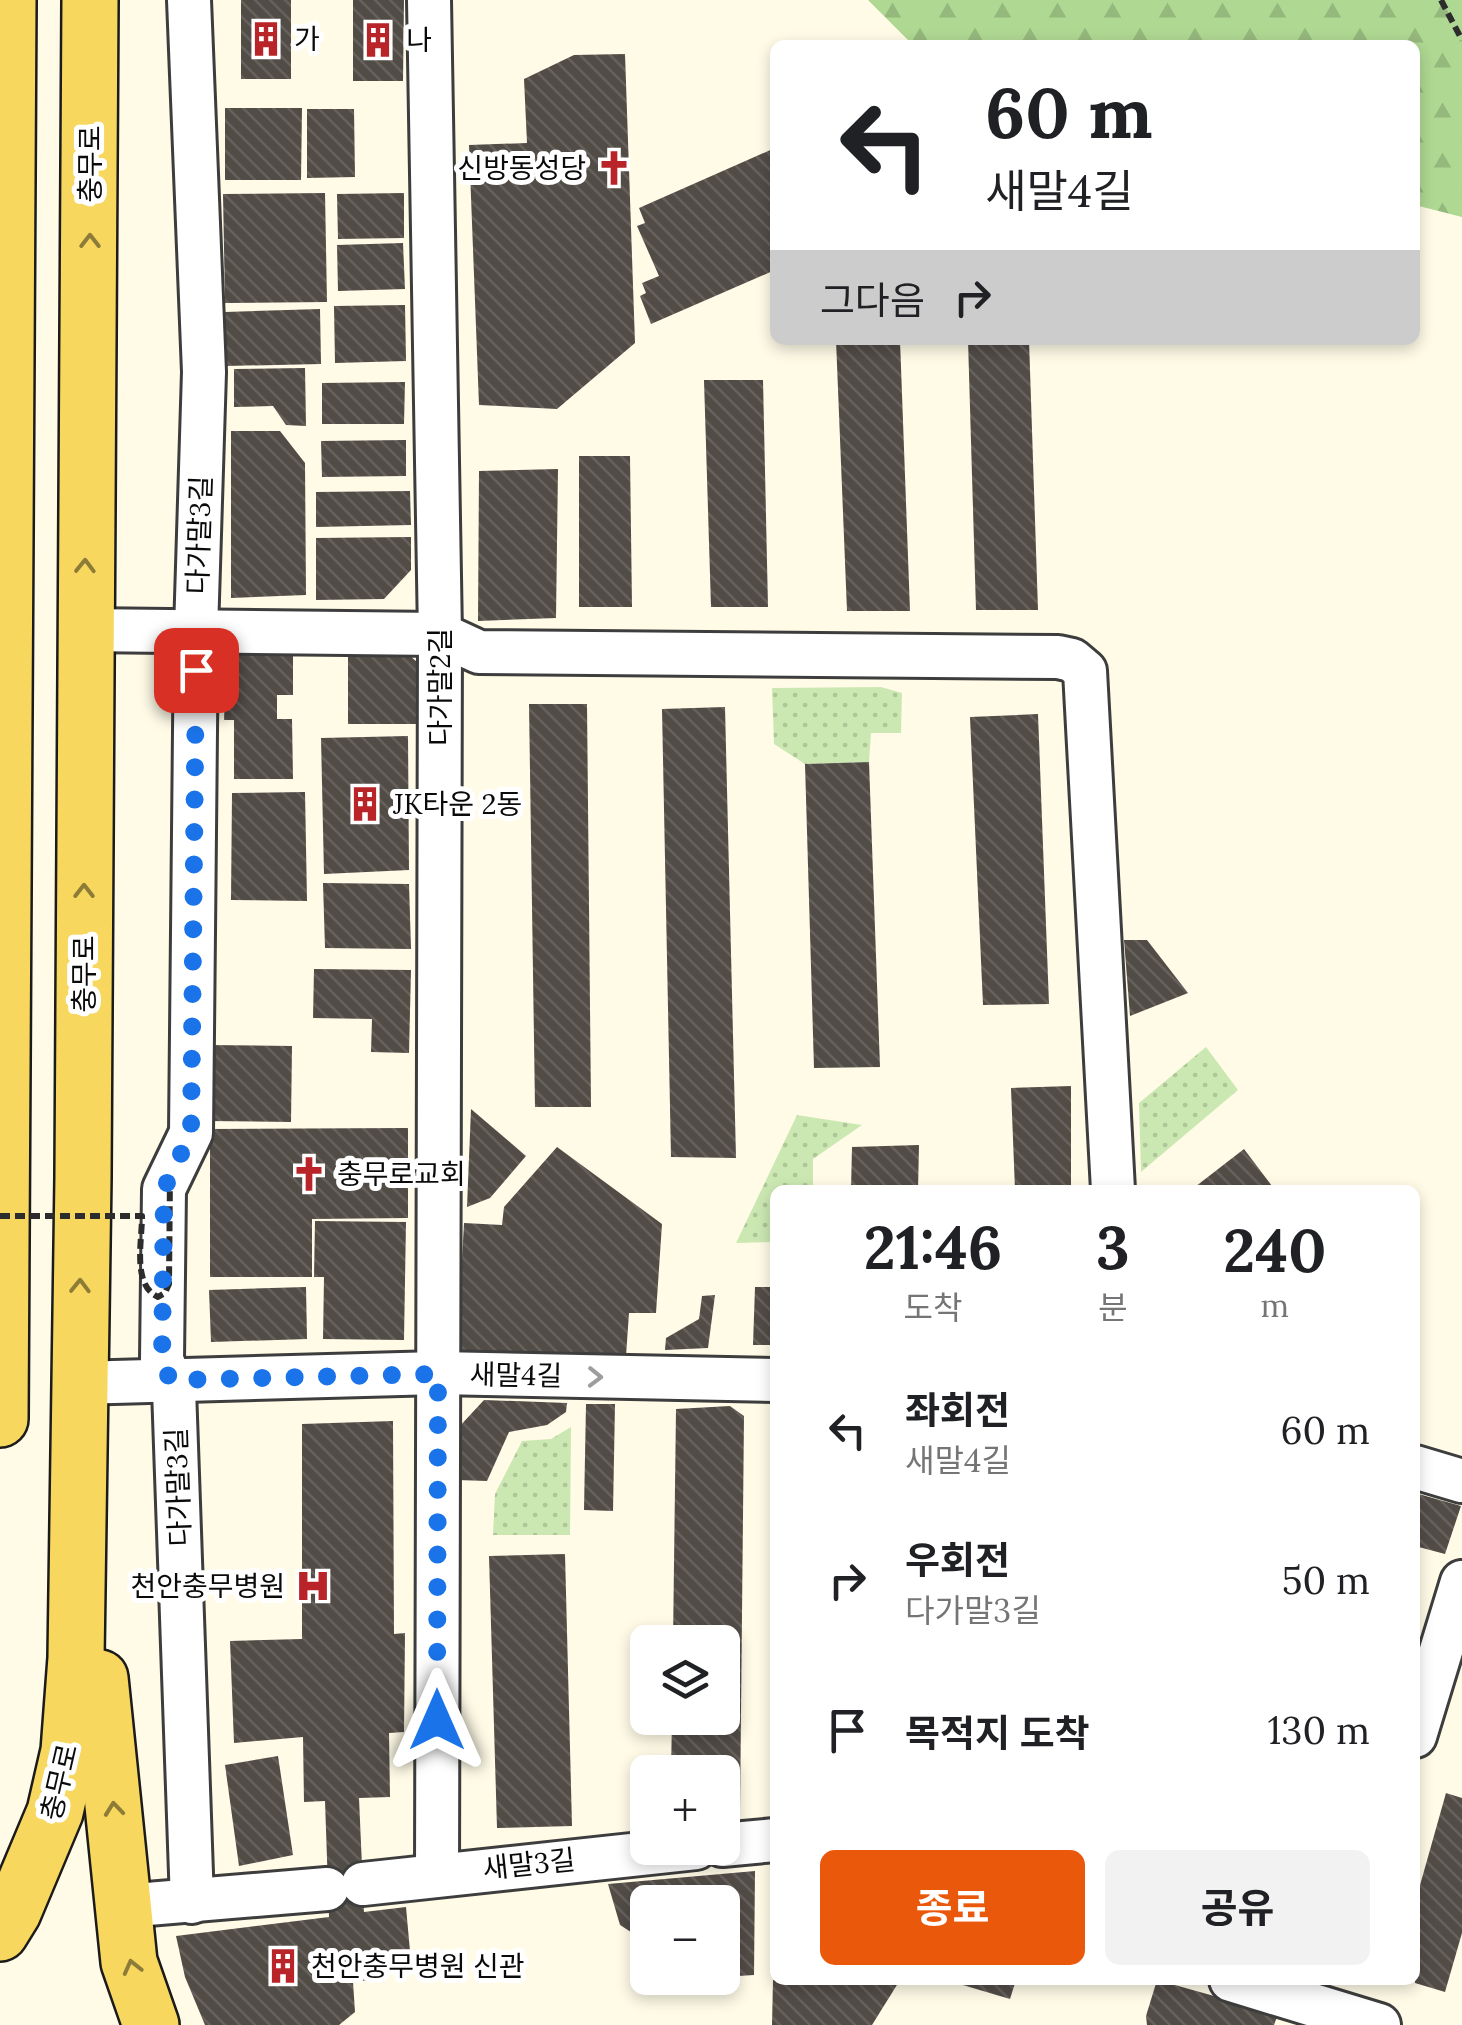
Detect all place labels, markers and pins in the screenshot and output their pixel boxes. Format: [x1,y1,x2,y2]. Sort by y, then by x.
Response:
building icon: 가 [247,20,285,58]
place label: 가 [294,21,320,57]
building icon: 나 [359,21,397,59]
place label: 나 [406,22,432,58]
church icon: 신방동성당 [595,149,633,187]
place label: 신방동성당 [457,150,586,186]
pin [154,628,239,713]
building icon: JK타운 2동 [346,785,384,823]
place label: JK타운 2동 [392,786,522,822]
church icon: 충무로교회 [290,1155,328,1193]
place label: 충무로교회 [337,1156,466,1192]
hospital icon: 천안충무병원 [294,1567,332,1605]
place label: 천안충무병원 [130,1568,285,1604]
building icon: 천안충무병원 신관 [264,1947,302,1985]
place label: 천안충무병원 신관 [311,1948,524,1984]

